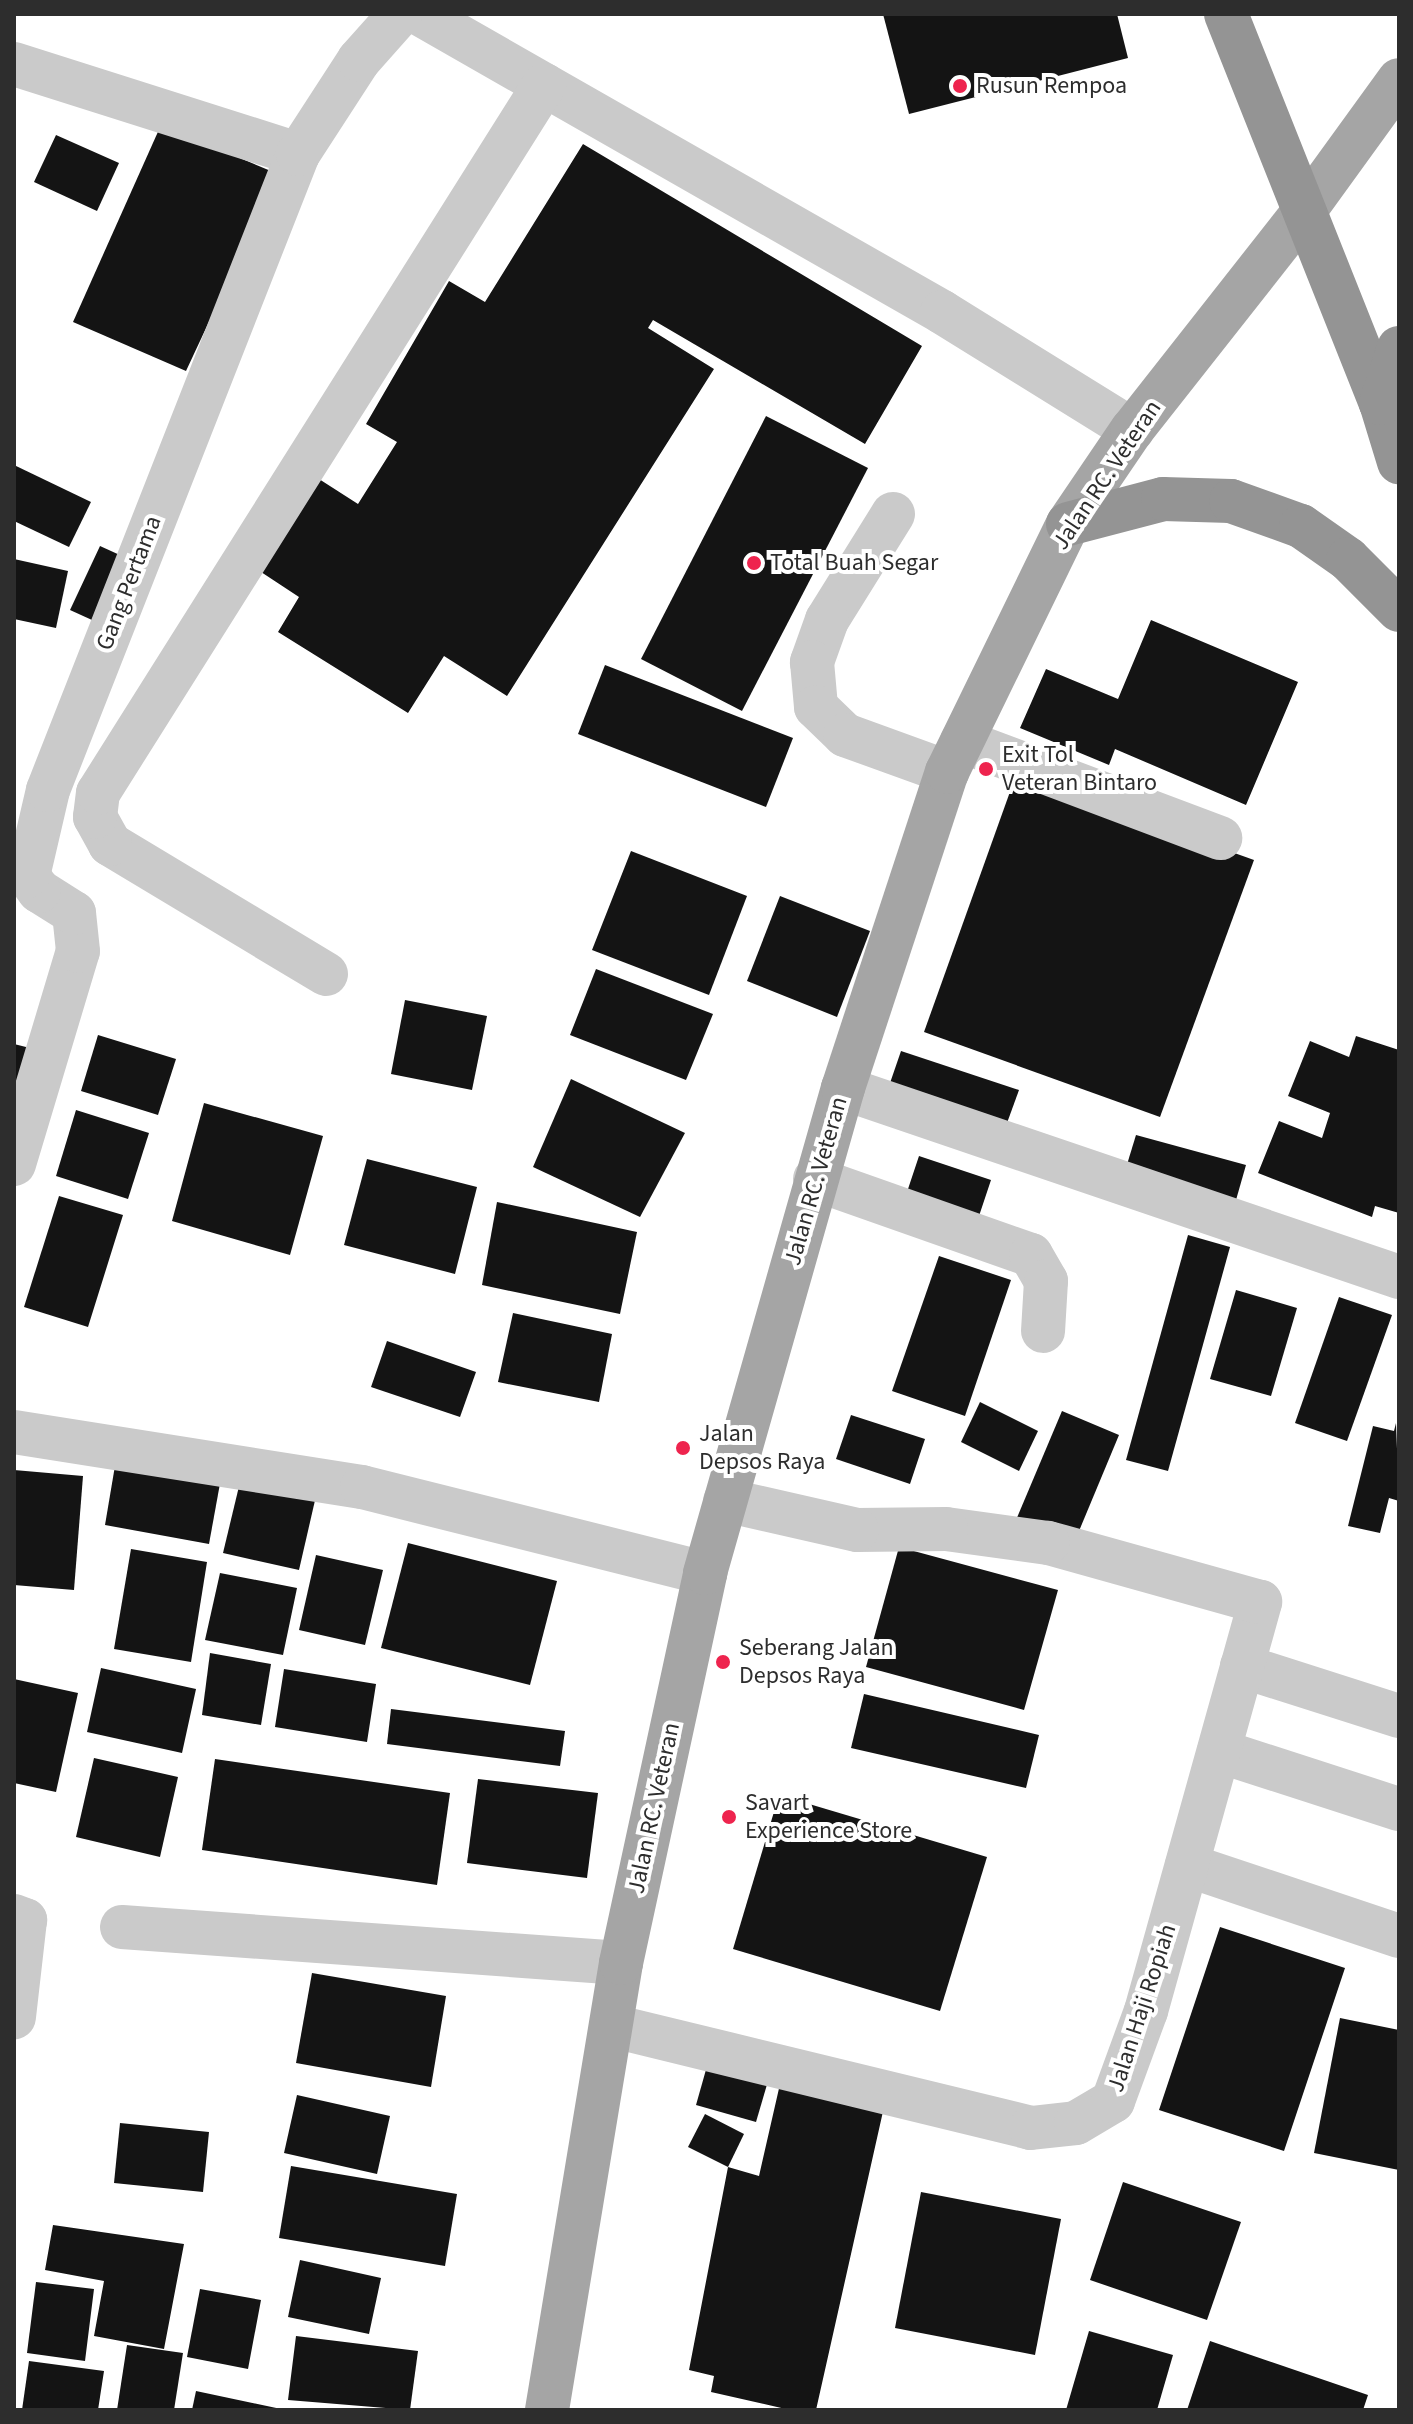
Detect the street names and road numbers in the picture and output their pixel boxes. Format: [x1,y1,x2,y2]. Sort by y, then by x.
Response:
street label: Jalan RC. Veteran [1046,395,1168,555]
street label: Gang Pertama [90,512,168,654]
street label: Jalan RC. Veteran [778,1093,854,1269]
street label: Jalan RC. Veteran [622,1720,686,1896]
street label: Jalan Haji Ropiah [1101,1920,1183,2096]

